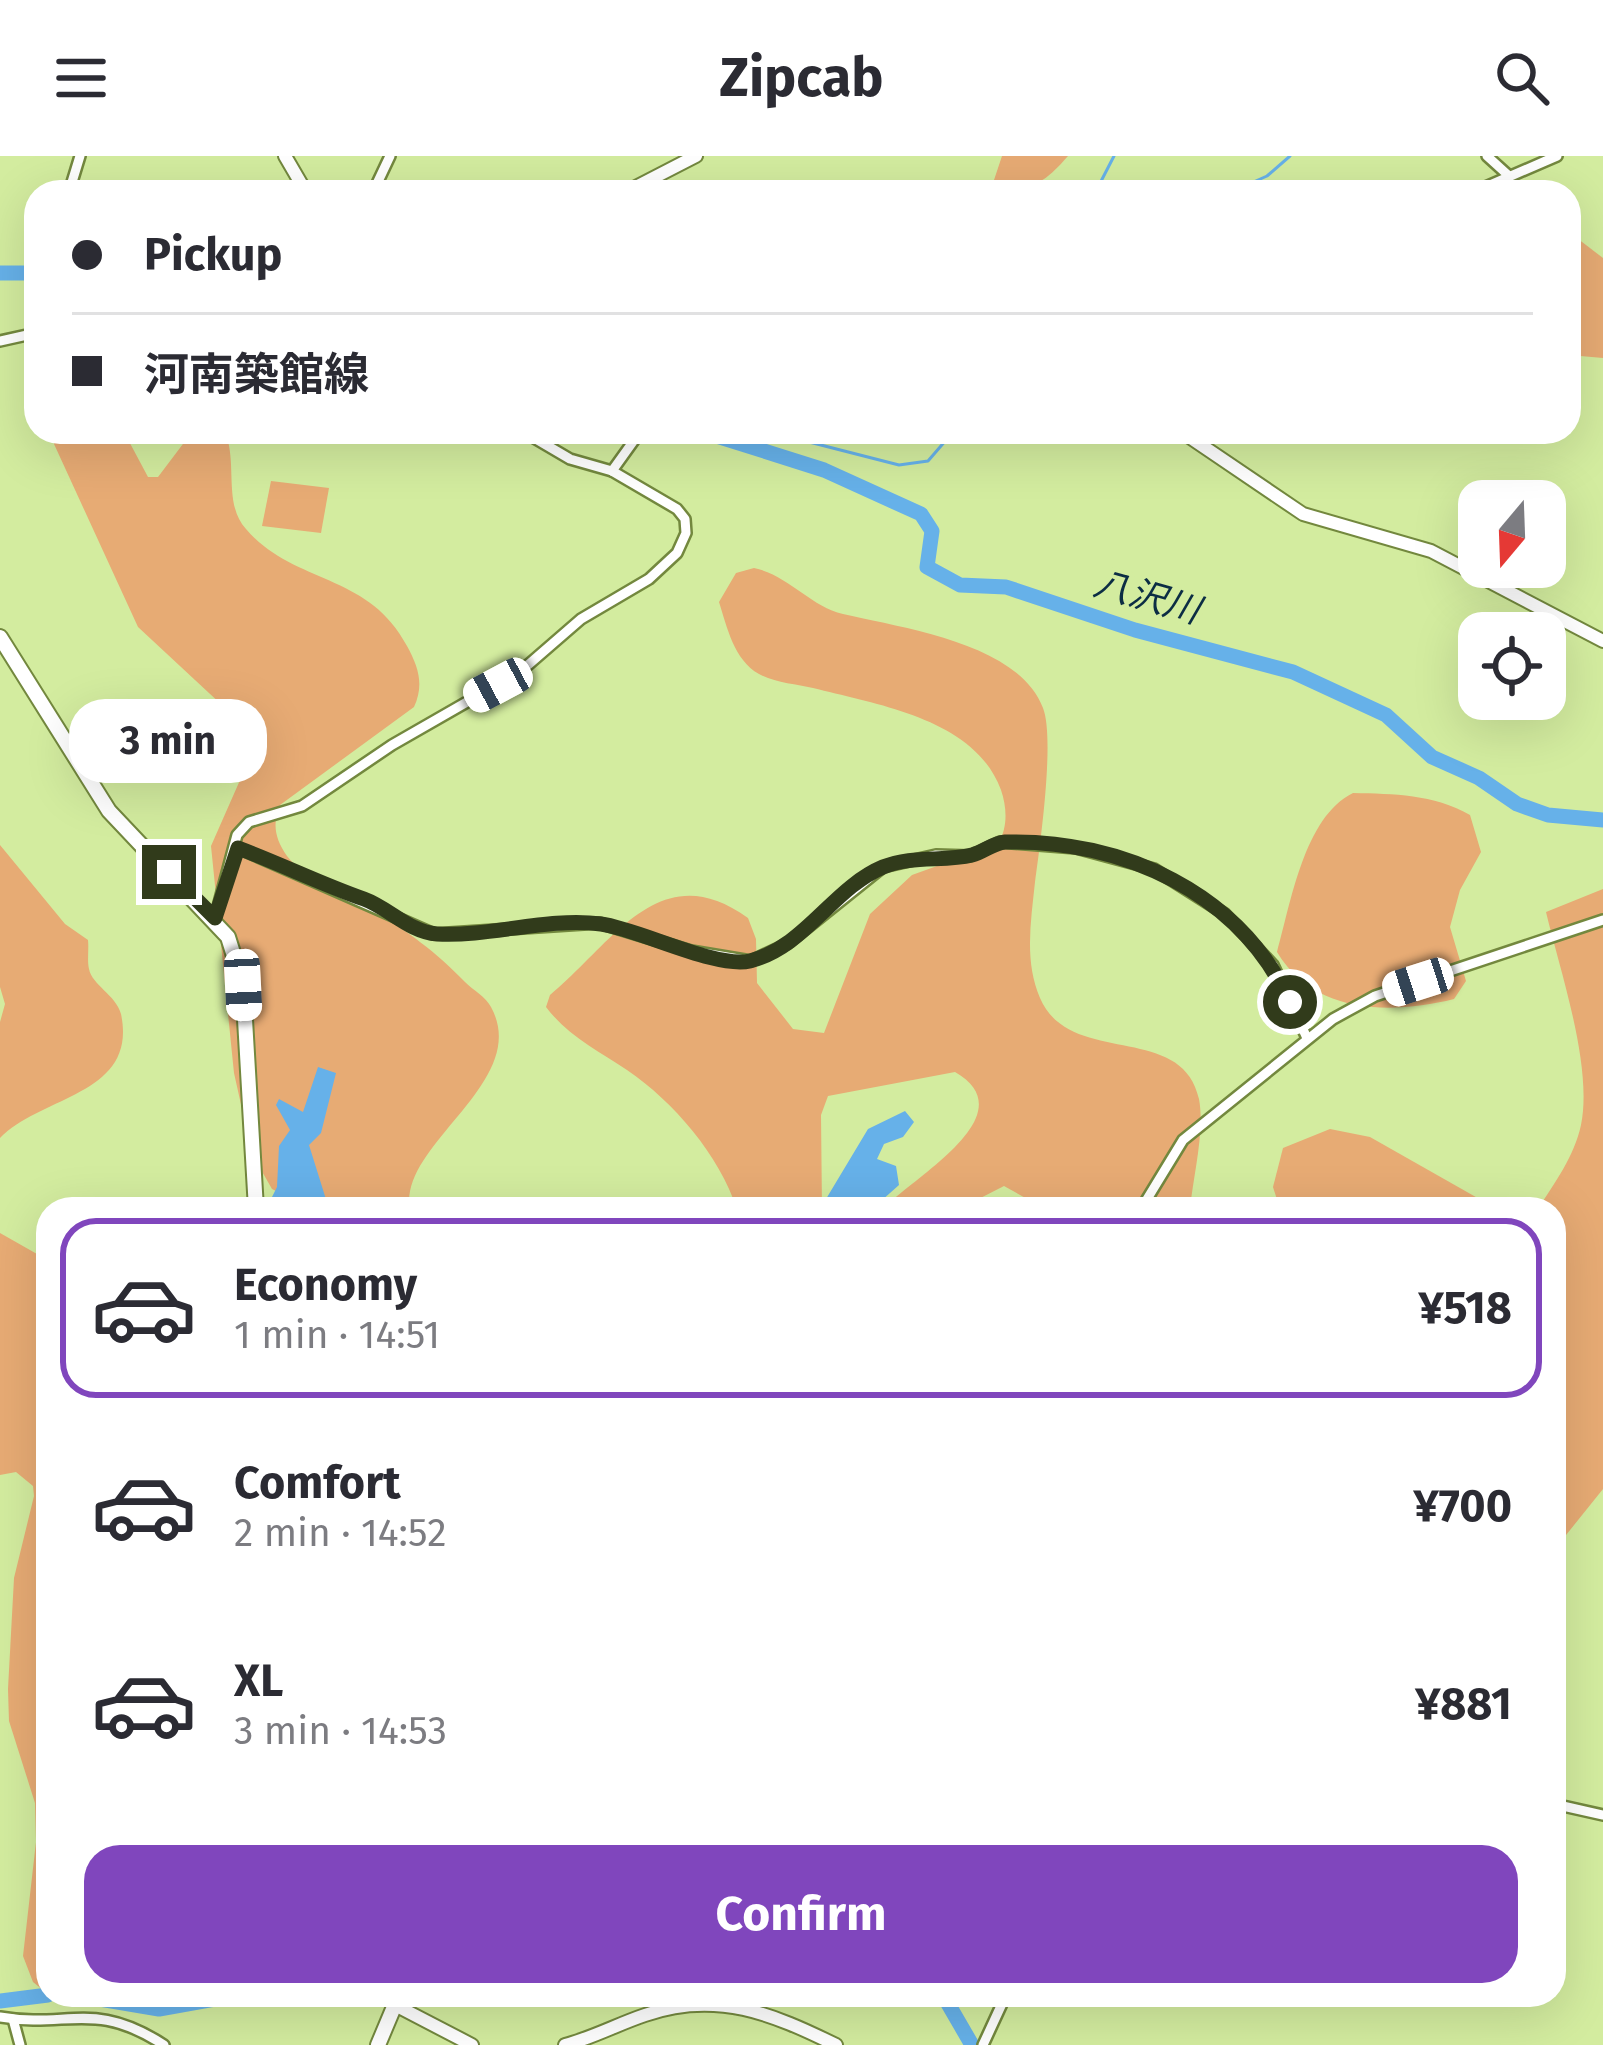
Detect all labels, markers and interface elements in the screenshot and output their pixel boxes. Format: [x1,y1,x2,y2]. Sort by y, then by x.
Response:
icon: menu [48,45,114,111]
icon: search [1489,45,1555,111]
text: Zipcab [720,46,884,110]
text: Pickup [144,228,282,282]
text: 河南築館線 [144,348,369,402]
north arrow [1458,480,1566,588]
map controls [1458,480,1566,720]
water label: 八沢川 [1089,561,1209,634]
button: locate [1458,612,1566,720]
car [458,652,538,718]
callout: 3 min [70,698,268,782]
text: 3 min [120,718,216,764]
route end [142,845,196,899]
car [223,948,263,1022]
car [1378,954,1458,1010]
route start [1263,975,1317,1029]
icon: car [90,1254,198,1362]
text: Economy [234,1258,417,1312]
text: ¥518 [1418,1281,1512,1335]
text: 1 min · 14:51 [234,1312,440,1358]
icon: car [90,1452,198,1560]
text: Comfort [234,1456,401,1510]
text: ¥700 [1413,1479,1512,1533]
text: 2 min · 14:52 [234,1510,446,1556]
icon: car [90,1650,198,1758]
text: XL [234,1654,283,1708]
text: ¥881 [1415,1677,1512,1731]
text: 3 min · 14:53 [234,1708,447,1754]
button: Confirm [84,1845,1518,1983]

